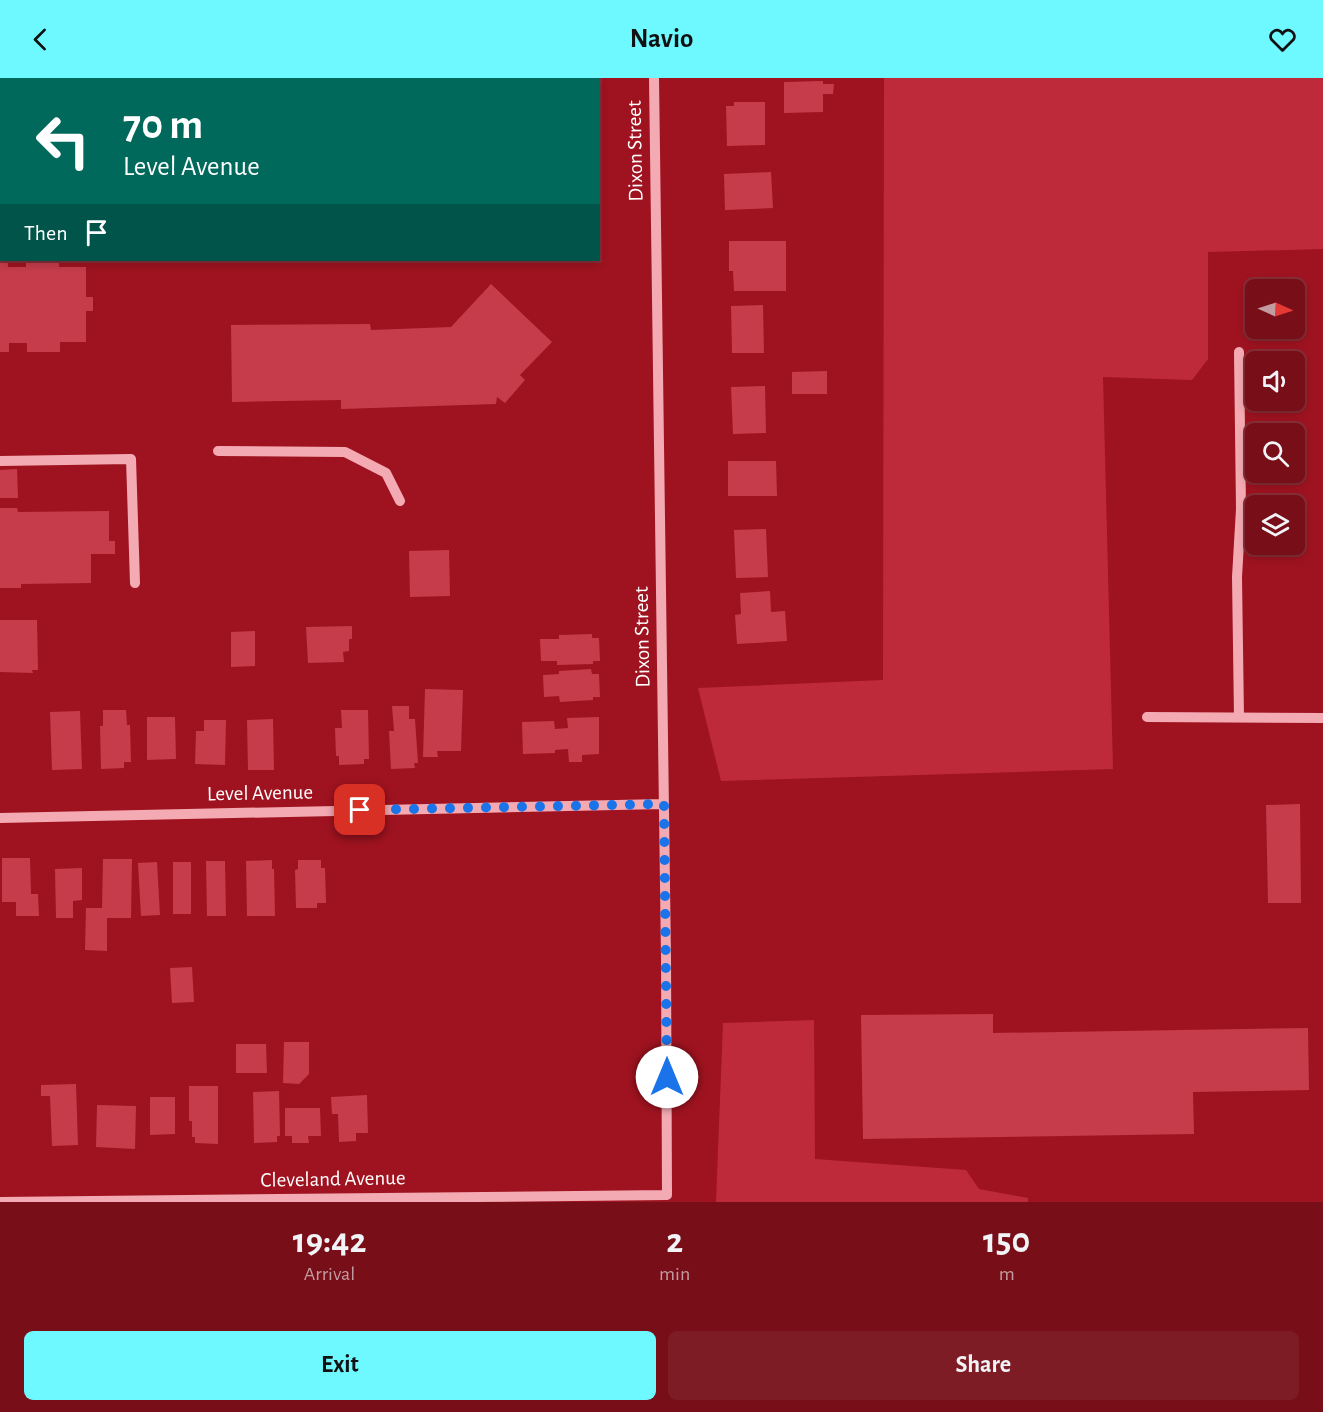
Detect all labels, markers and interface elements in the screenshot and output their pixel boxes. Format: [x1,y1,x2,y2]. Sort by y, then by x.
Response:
icon: back [24,23,57,56]
icon: heart [1266,23,1299,56]
text: Navio [630,25,693,52]
street label: Dixon Street [624,100,646,202]
icon: left [24,102,102,180]
text: 70 m [123,104,203,146]
text: Level Avenue [123,153,260,180]
icon: arrive [80,216,113,249]
text: Then [24,222,68,244]
north arrow [1245,279,1305,339]
map controls [1245,279,1305,555]
button: sound [1245,351,1305,411]
button: search [1245,423,1305,483]
button: layers [1245,495,1305,555]
street label: Dixon Street [631,586,653,688]
street label: Level Avenue [207,782,313,804]
pin [334,784,385,835]
icon: arrive [343,793,376,826]
position arrow [635,1045,699,1109]
street label: Cleveland Avenue [260,1167,406,1191]
text: 19:42 [293,1223,366,1259]
text: 2 [666,1223,683,1259]
text: 150 [983,1223,1030,1259]
text: Arrival [304,1264,355,1284]
text: min [659,1264,690,1284]
text: m [999,1264,1015,1284]
button: Exit [24,1331,656,1400]
button: Share [668,1331,1299,1400]

